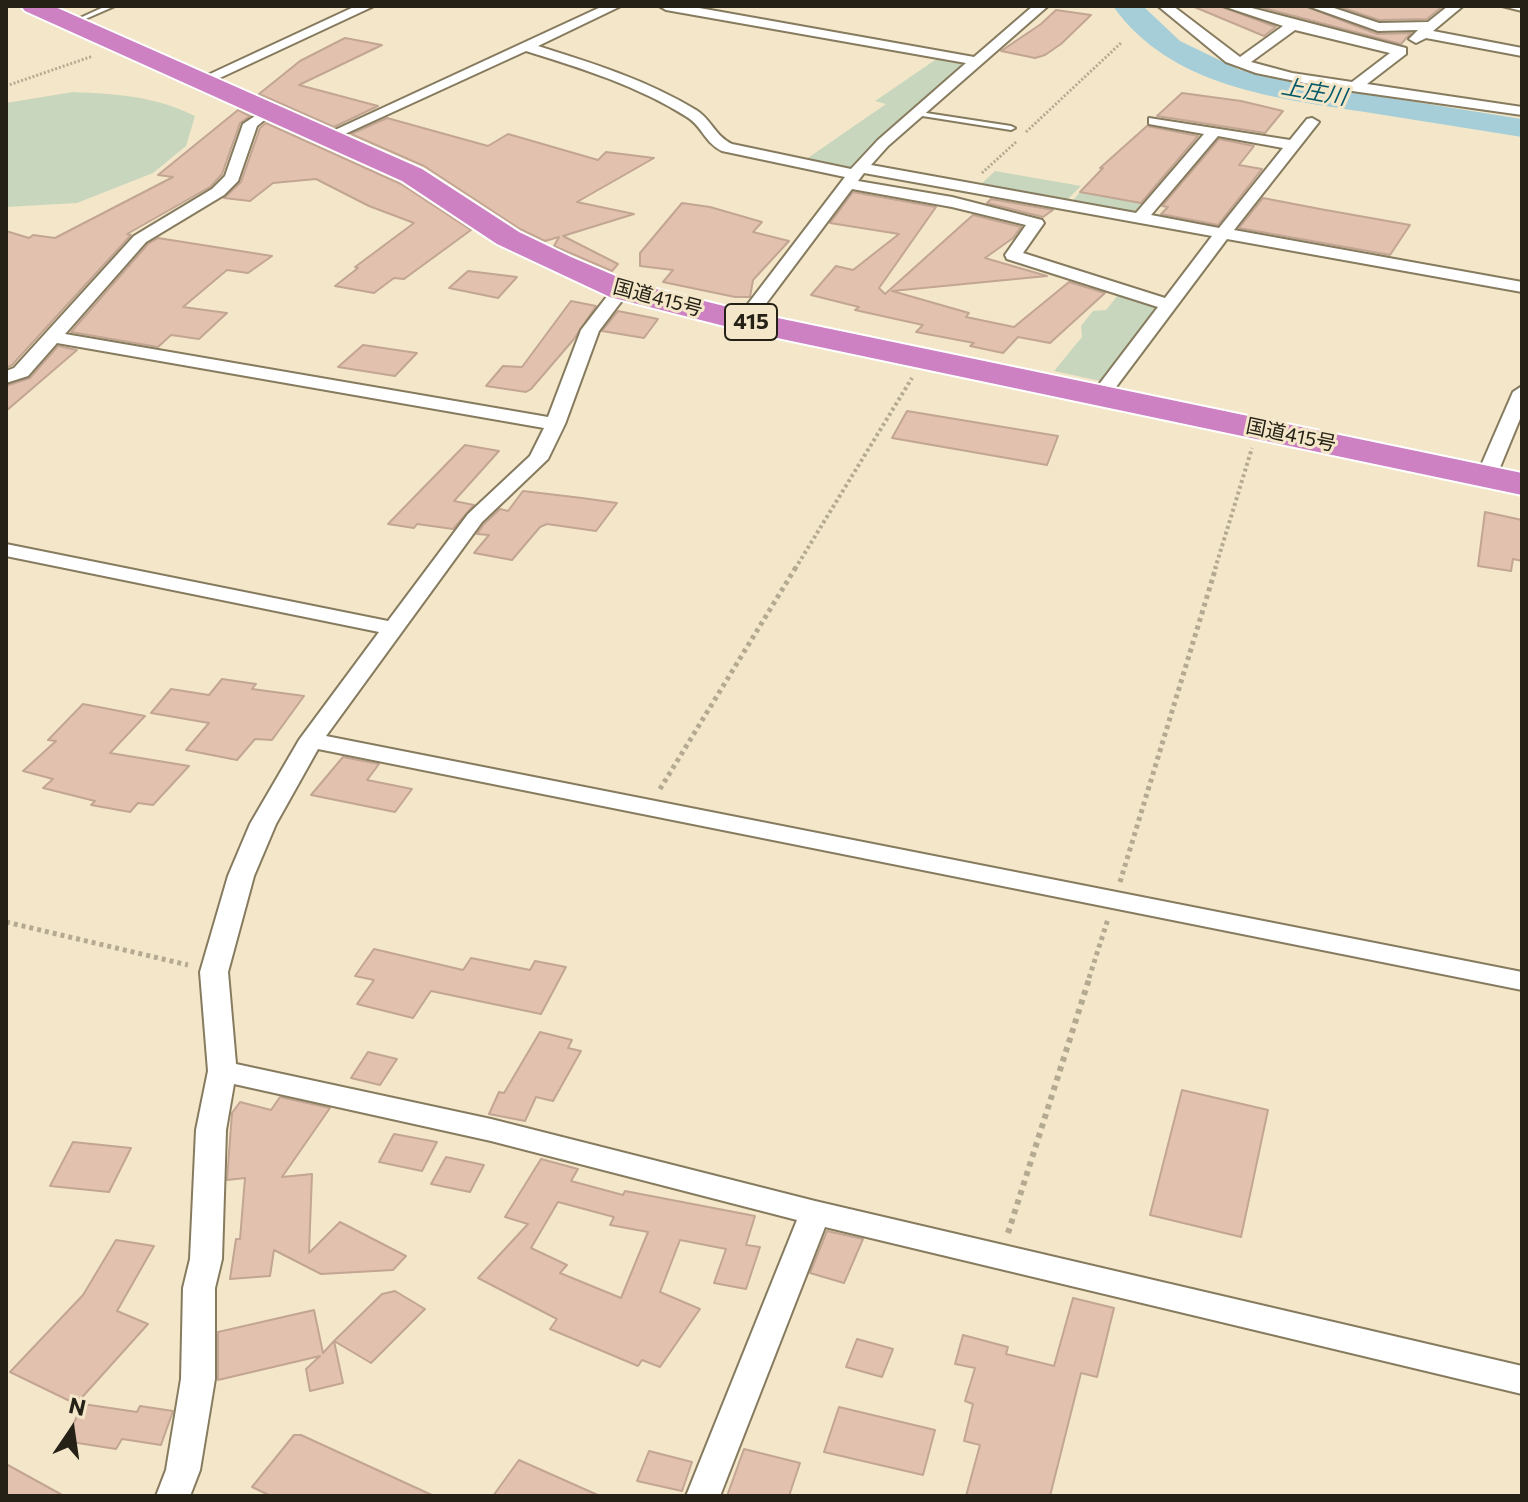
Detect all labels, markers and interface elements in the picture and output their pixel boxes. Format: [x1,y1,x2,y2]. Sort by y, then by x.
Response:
water label: 上庄川 [1279,73,1349,111]
street label: 国道415号 [611,275,705,321]
road number: 415 [725,304,777,340]
street label: 国道415号 [1244,414,1338,456]
north arrow [32,1390,112,1470]
text: N [66,1391,89,1421]

